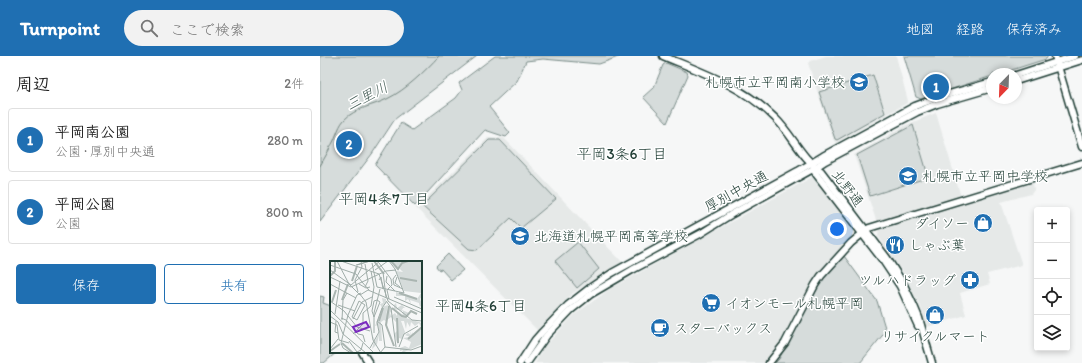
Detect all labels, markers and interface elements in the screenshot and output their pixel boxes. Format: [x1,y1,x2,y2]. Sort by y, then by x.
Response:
search box [124,10,404,46]
text: Turnpoint [20,17,100,40]
icon: search [138,17,160,39]
text: ここで検索 [170,21,245,39]
text: 地図 [906,21,934,38]
text: 経路 [956,21,984,38]
text: 保存済み [1006,21,1062,38]
north arrow [986,68,1022,104]
school or university icon: 札幌市立平岡南小学校 [848,71,870,93]
pin: 1 [923,72,949,102]
text: 周辺 [16,74,50,94]
place label: 札幌市立平岡南小学校 [705,74,845,91]
text: 2件 [284,76,304,91]
water label: 三里川 [343,78,391,114]
text: 平岡南公園 [55,123,130,141]
pin: 2 [336,129,362,159]
text: 1 [27,133,33,148]
text: 280 m [267,133,303,148]
text: 公園 · 厚別中央通 [55,144,155,159]
district label: 平岡3条6丁目 [576,145,668,163]
school or university icon: 札幌市立平岡中学校 [897,165,919,187]
street label: 北野通 [828,166,867,210]
street label: 厚別中央通 [702,167,771,216]
place label: 札幌市立平岡中学校 [922,168,1048,185]
district label: 平岡4条7丁目 [338,190,430,208]
text: 平岡公園 [55,195,115,213]
text: 2 [27,205,33,220]
text: 800 m [266,205,303,220]
map controls [1034,207,1070,351]
button: + [1034,207,1070,243]
shop icon: ダイソー [972,212,994,234]
place label: ダイソー [914,215,969,232]
text: 公園 [55,216,81,231]
your location [827,219,847,239]
school or university icon: 北海道札幌平岡高等学校 [509,225,531,247]
place label: 北海道札幌平岡高等学校 [534,228,688,245]
restaurant icon: しゃぶ葉 [884,234,906,256]
place label: しゃぶ葉 [909,237,965,254]
button: − [1034,243,1070,279]
inset map [330,261,422,353]
button: 保存 [16,264,156,304]
button: 共有 [164,264,304,304]
pharmacy icon: ツルハドラッグ [959,269,981,291]
place label: ツルハドラッグ [859,272,956,289]
button: locate [1034,279,1070,315]
supermarket icon: イオンモール札幌平岡 [700,292,722,314]
place label: イオンモール札幌平岡 [725,295,864,312]
district label: 平岡4条6丁目 [435,297,527,315]
shop icon: リサイクルマート [924,304,946,326]
button: layers [1034,315,1070,351]
cafe icon: スターバックス [649,317,671,339]
place label: スターバックス [674,320,772,337]
place label: リサイクルマート [880,328,990,345]

